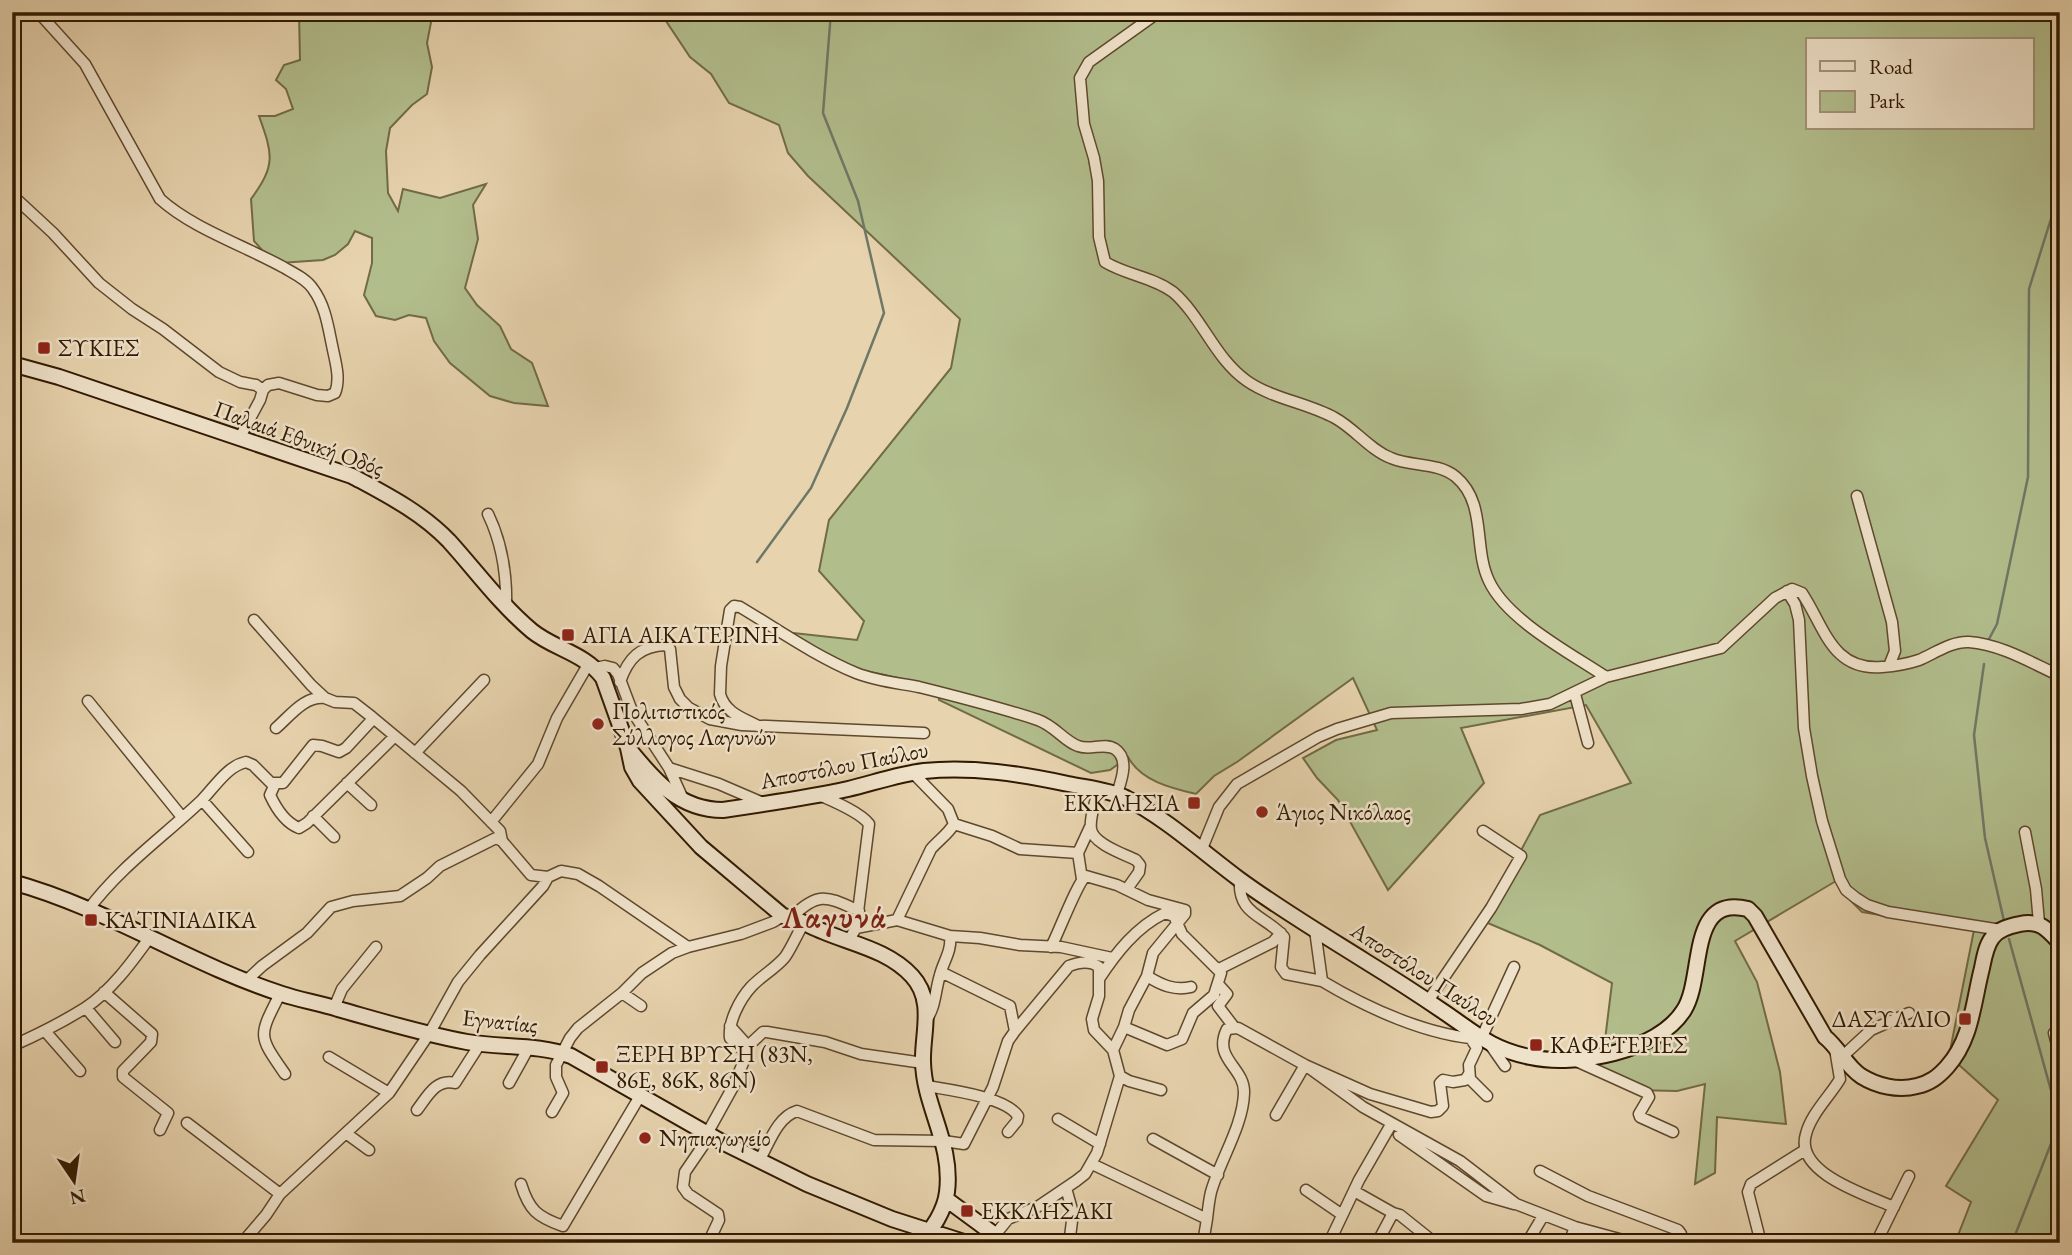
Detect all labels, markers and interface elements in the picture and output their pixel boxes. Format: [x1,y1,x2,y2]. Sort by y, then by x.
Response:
legend [1806,38,2034,130]
text: Road [1869,53,1913,80]
text: Park [1869,87,1906,114]
place label: ΣΥΚΙΕΣ [58,333,139,363]
marker: ΣΥΚΙΕΣ [36,340,52,356]
street label: Παλαιά Εθνική Οδός [210,393,388,483]
place label: ΑΓΙΑ ΑΙΚΑΤΕΡΙΝΗ [581,620,779,650]
marker: ΑΓΙΑ ΑΙΚΑΤΕΡΙΝΗ [560,627,576,643]
place label: Πολιτιστικός Σύλλογος Λαγυνών [612,696,776,752]
marker: Πολιτιστικός Σύλλογος Λαγυνών [590,716,606,732]
street label: Αποστόλου Παύλου [756,734,931,796]
place label: ΕΚΚΛΗΣΙΑ [1064,788,1181,818]
marker: ΕΚΚΛΗΣΙΑ [1186,795,1202,811]
place label: Άγιος Νικόλαος [1275,797,1411,827]
marker: Άγιος Νικόλαος [1254,804,1270,820]
district label: Λαγυνά [781,898,888,937]
place label: ΚΑΤΙΝΙΑΔΙΚΑ [105,905,258,935]
marker: ΚΑΤΙΝΙΑΔΙΚΑ [83,912,99,928]
street label: Αποστόλου Παύλου [1344,914,1505,1033]
street label: Εγνατίας [461,1002,539,1040]
place label: ΔΑΣΥΛΛΙΟ [1831,1004,1951,1034]
marker: ΔΑΣΥΛΛΙΟ [1957,1011,1973,1027]
place label: ΚΑΦΕΤΕΡΙΕΣ [1550,1030,1688,1060]
marker: ΚΑΦΕΤΕΡΙΕΣ [1528,1037,1544,1053]
place label: ΞΕΡΗ ΒΡΥΣΗ (83Ν, 86Ε, 86Κ, 86Ν) [616,1039,813,1095]
marker: ΞΕΡΗ ΒΡΥΣΗ (83Ν, 86Ε, 86Κ, 86Ν) [594,1059,610,1075]
place label: Νηπιαγωγείο [659,1123,771,1153]
marker: Νηπιαγωγείο [637,1130,653,1146]
north arrow [38,1146,108,1216]
text: N [67,1183,88,1211]
place label: ΕΚΚΛΗΣΑΚΙ [981,1196,1113,1226]
marker: ΕΚΚΛΗΣΑΚΙ [959,1203,975,1219]

